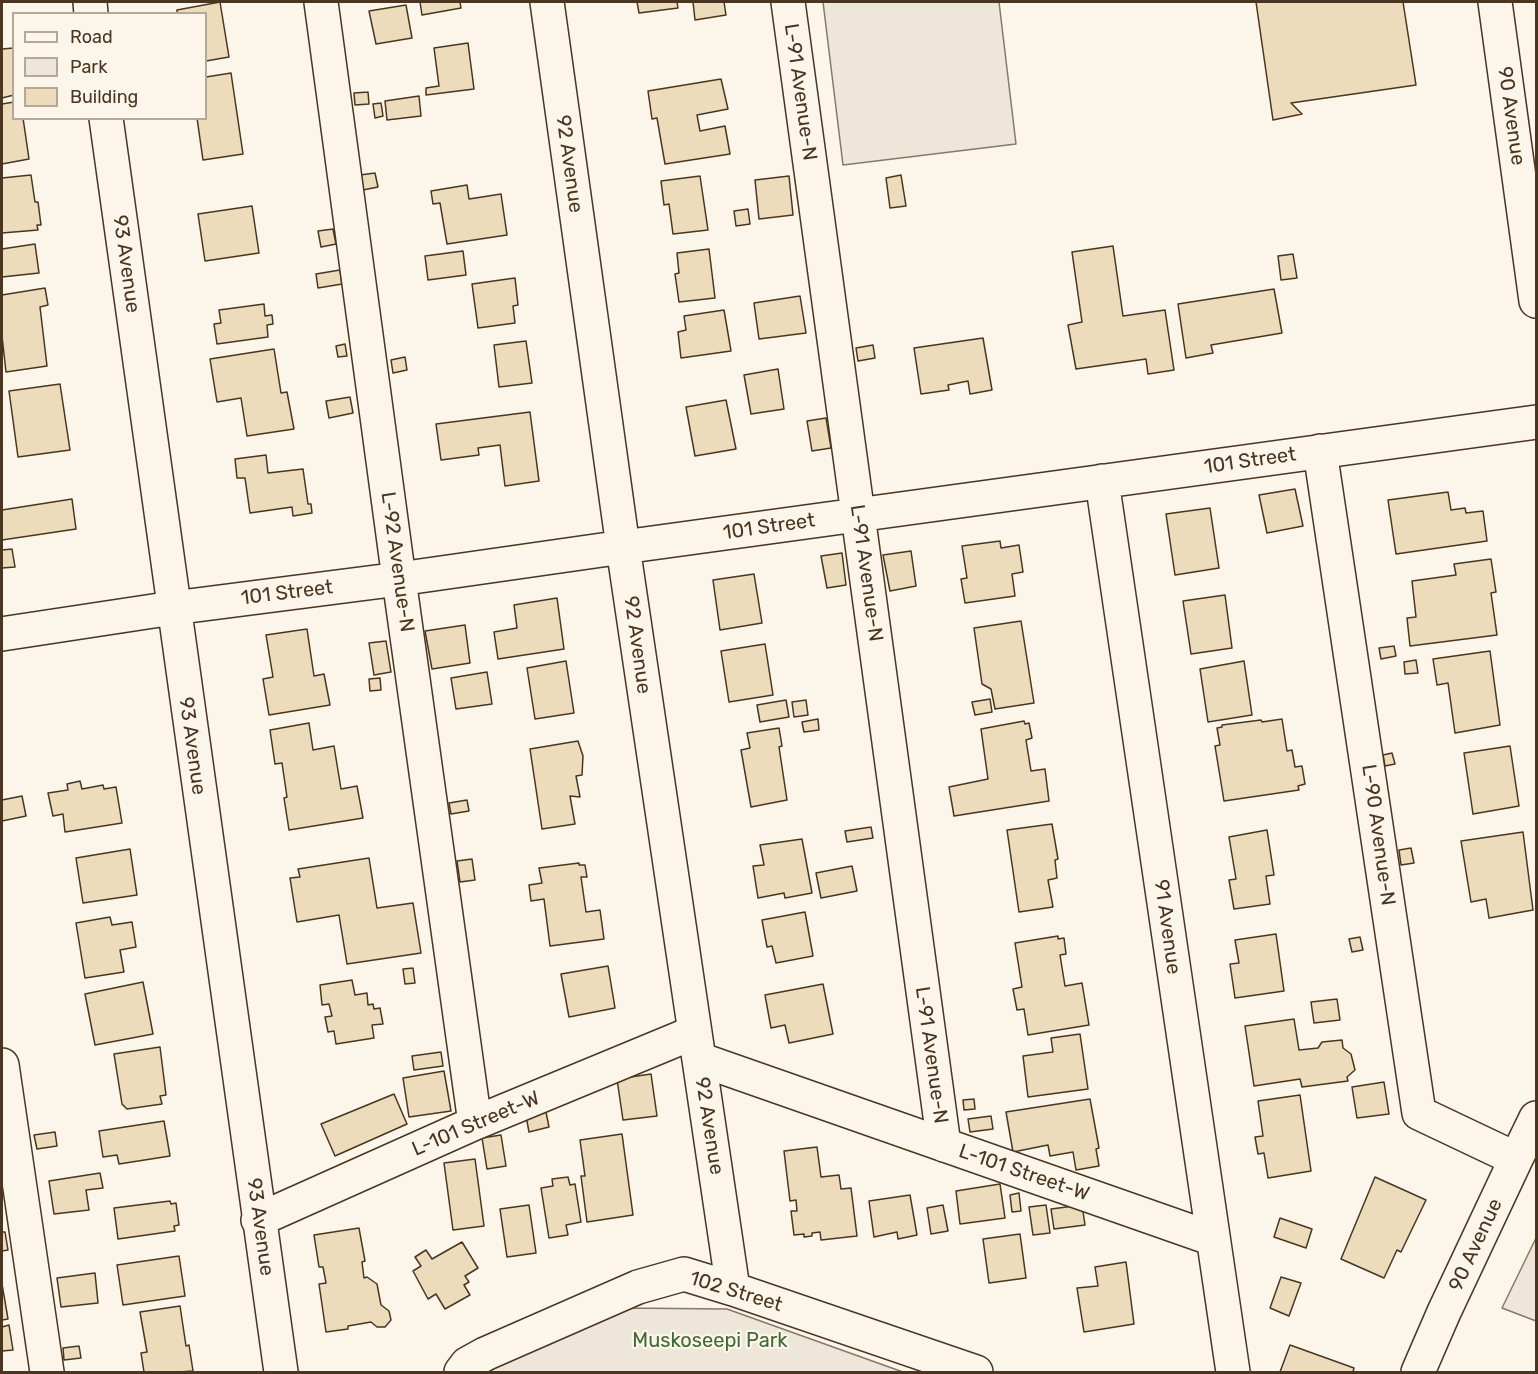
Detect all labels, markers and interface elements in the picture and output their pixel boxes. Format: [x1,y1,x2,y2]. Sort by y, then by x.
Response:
legend [12,12,207,120]
street label: L-91 Avenue-N [779,22,821,162]
text: Road [70,26,113,48]
text: Park [70,56,107,78]
street label: 90 Avenue [1492,65,1530,167]
text: Building [70,86,138,108]
street label: 92 Avenue [550,114,588,214]
street label: 93 Avenue [107,214,145,314]
street label: 101 Street [1203,443,1297,479]
street label: L-92 Avenue-N [375,490,419,634]
street label: L-91 Avenue-N [845,503,887,643]
street label: 101 Street [722,509,816,545]
street label: 101 Street [240,575,334,611]
street label: 92 Avenue [618,595,656,695]
street label: 93 Avenue [173,696,211,796]
street label: L-90 Avenue-N [1356,763,1400,907]
street label: 91 Avenue [1148,878,1186,976]
street label: L-91 Avenue-N [910,985,952,1125]
street label: 92 Avenue [689,1075,729,1177]
street label: L-101 Street-W [408,1086,544,1162]
street label: L-101 Street-W [956,1139,1092,1207]
street label: 93 Avenue [241,1177,279,1277]
street label: 90 Avenue [1444,1195,1508,1295]
street label: 102 Street [687,1267,785,1317]
park label: Muskoseepi Park [632,1329,788,1353]

